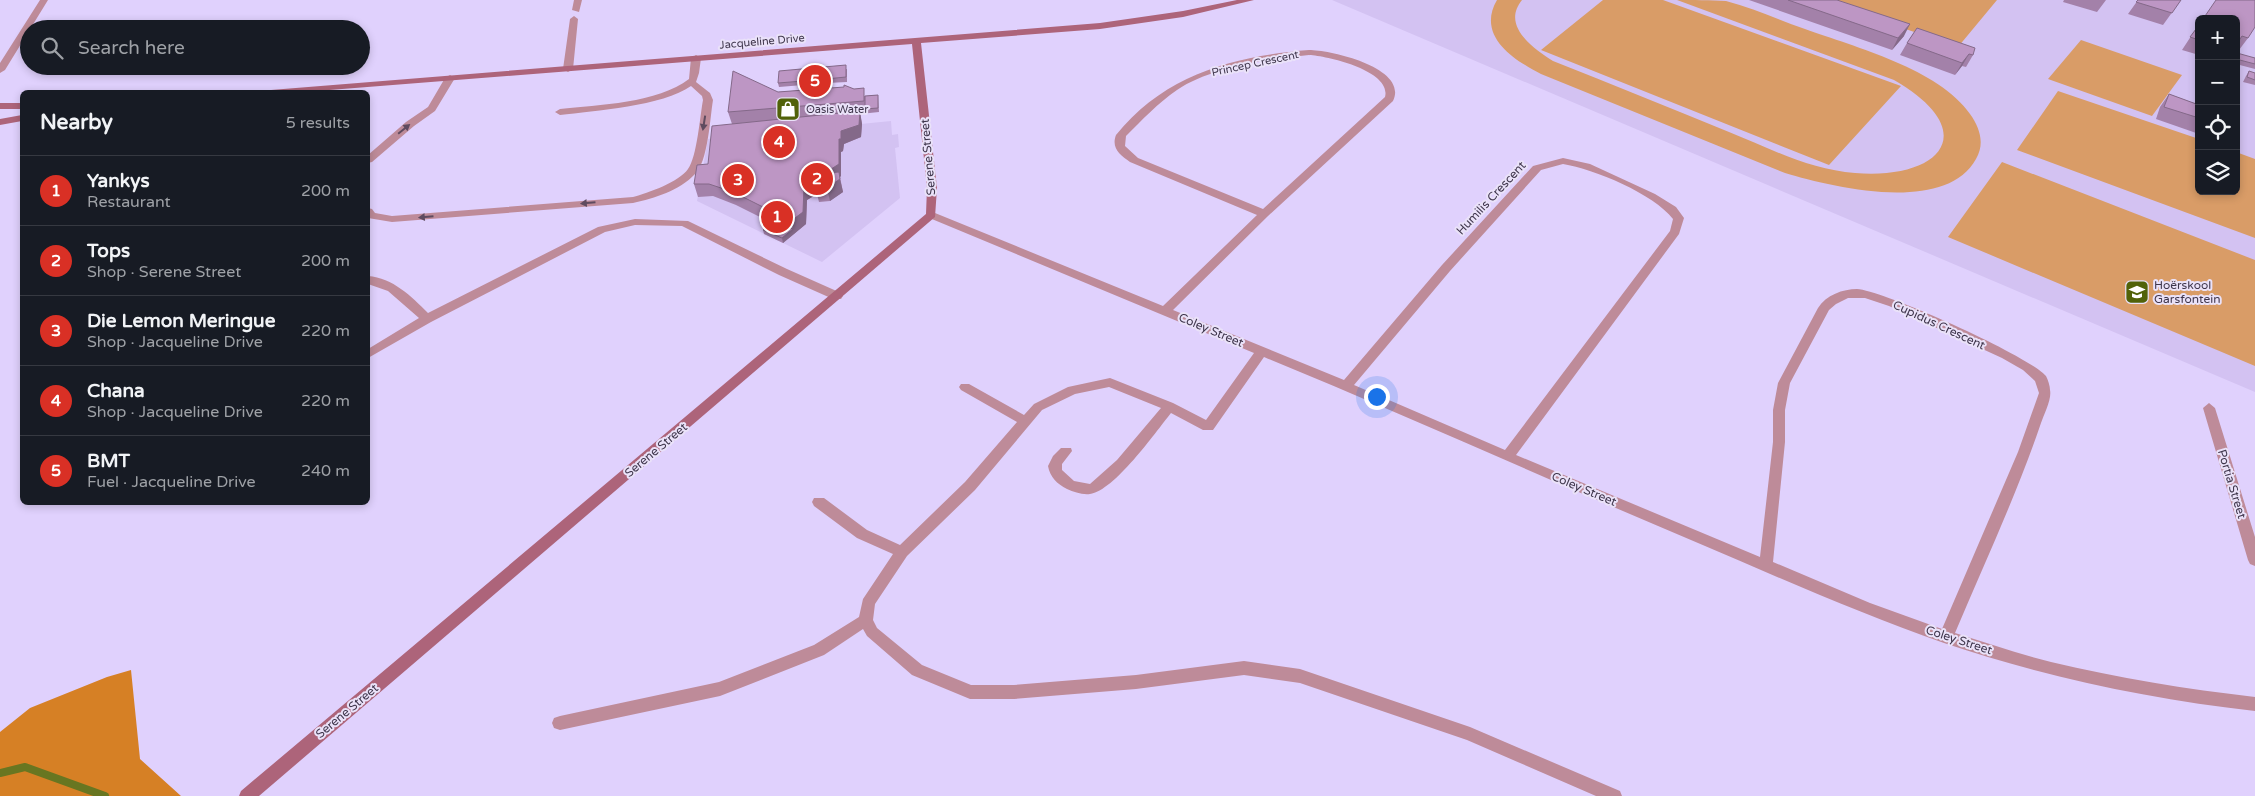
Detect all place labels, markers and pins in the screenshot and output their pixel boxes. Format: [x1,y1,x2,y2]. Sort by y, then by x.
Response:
pin: 5 [799,62,831,100]
shop icon: Oasis Water [775,96,801,122]
place label: Oasis Water [806,103,869,116]
pin: 4 [763,123,795,161]
pin: 2 [801,160,833,198]
pin: 3 [722,161,754,199]
pin: 1 [761,198,793,236]
place label: Hoërskool Garsfontein [2154,278,2220,306]
school or university icon: Hoërskool Garsfontein [2124,279,2150,305]

